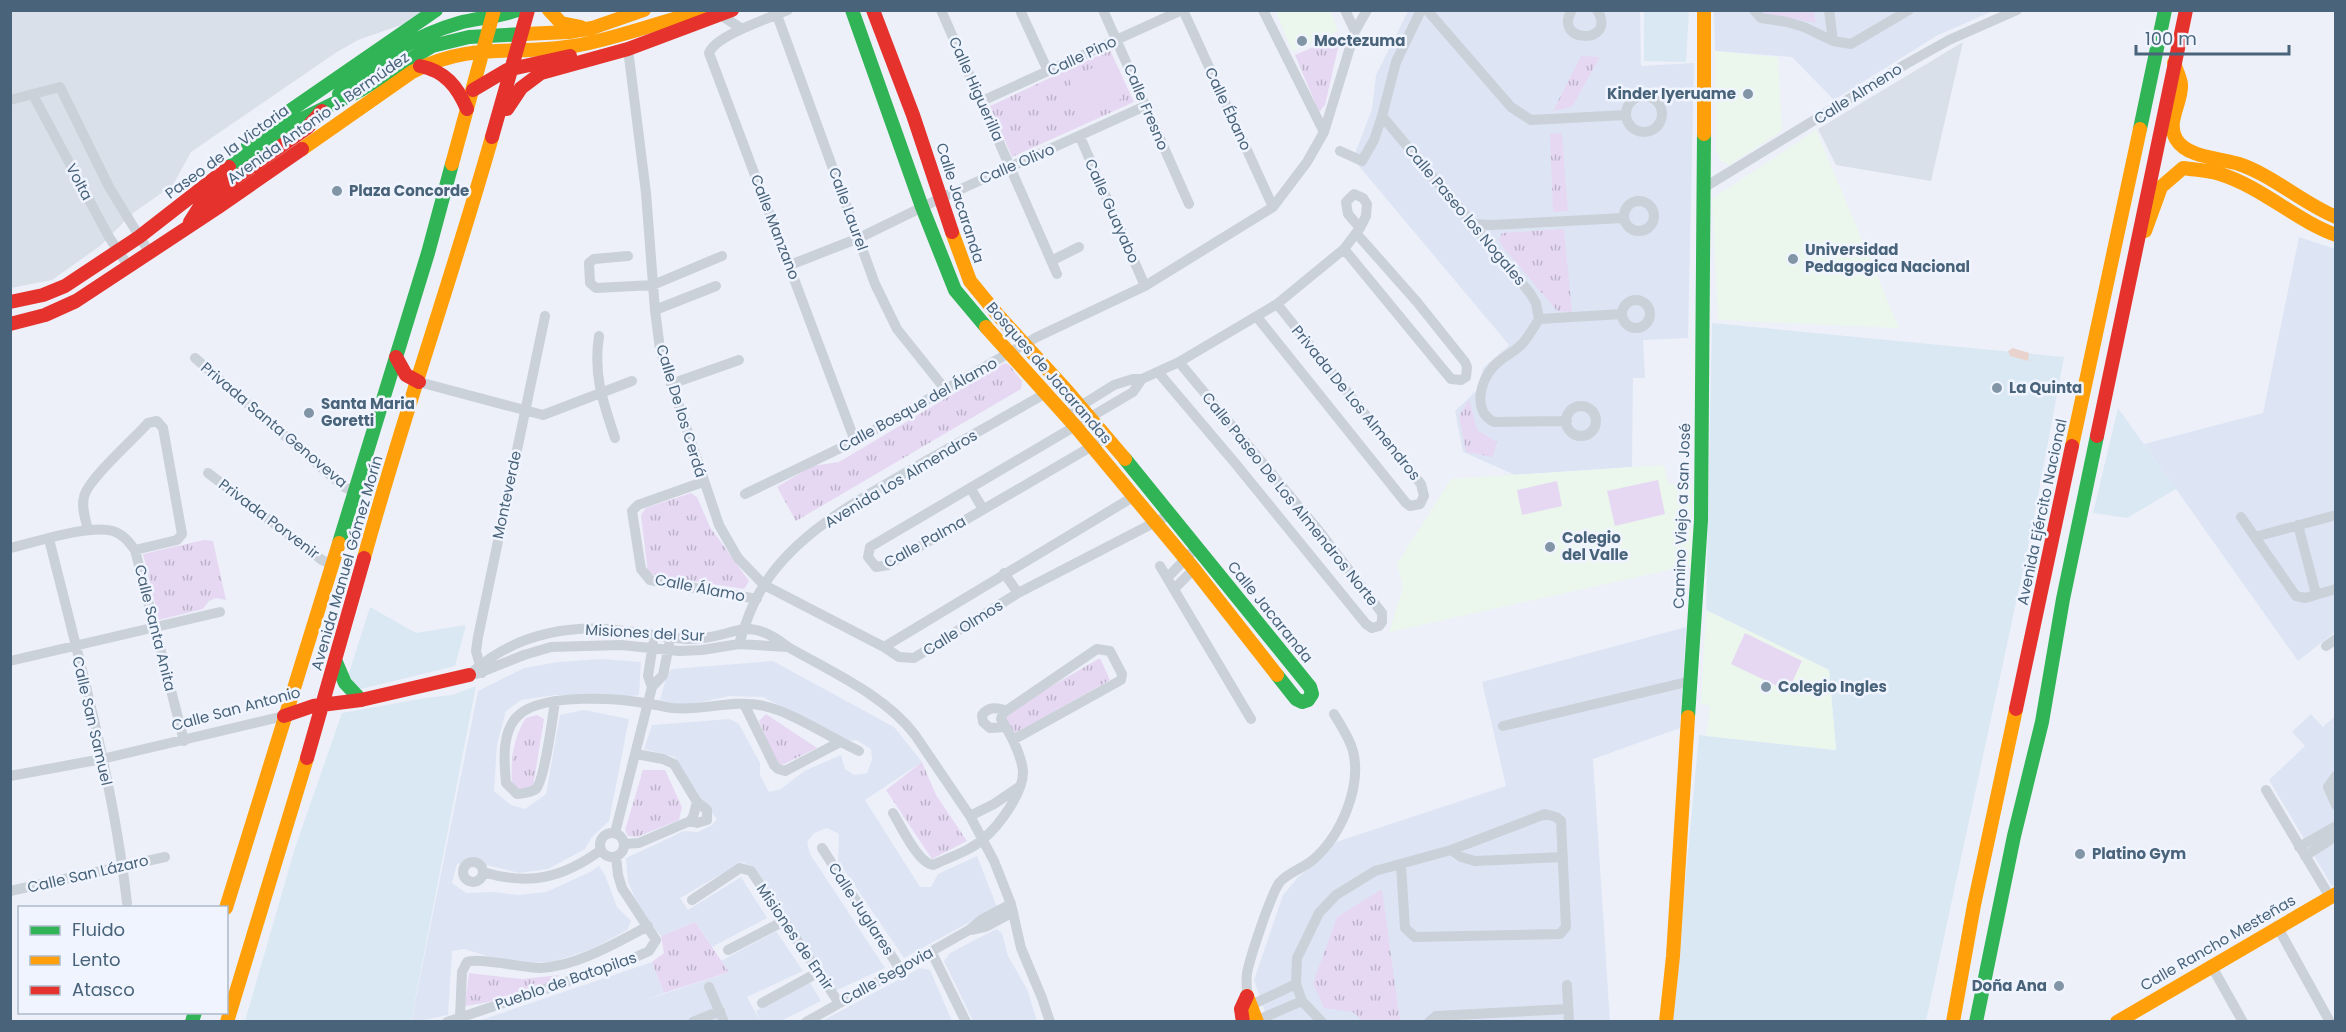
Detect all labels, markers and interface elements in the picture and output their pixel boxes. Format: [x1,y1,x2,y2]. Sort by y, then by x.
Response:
scale bar [2136,18,2289,56]
text: 100 m [2145,26,2197,51]
street label: Calle Pino [1044,30,1120,81]
place label: Moctezuma [1314,30,1405,51]
street label: Calle Higuerilla [944,33,1009,144]
marker: Moctezuma [1295,34,1309,48]
street label: Avenida Antonio J. Bermúdez [223,46,413,189]
street label: Calle Almeno [1810,58,1906,129]
street label: Calle Fresno [1119,60,1174,153]
street label: Calle Ébano [1200,64,1257,154]
place label: Kinder Iyeruame [1607,83,1736,104]
marker: Kinder Iyeruame [1741,87,1755,101]
street label: Paseo de la Victoria [161,100,293,204]
street label: Calle Olivo [976,138,1058,189]
street label: Calle Jacaranda [931,140,990,266]
street label: Calle Paseo los Nogales [1400,140,1531,290]
street label: Calle Guayabo [1080,155,1145,266]
street label: Volta [61,160,98,204]
street label: Calle Laurel [824,164,873,253]
street label: Calle Manzano [746,171,805,283]
place label: Plaza Concorde [349,180,469,201]
marker: Plaza Concorde [330,184,344,198]
place label: Universidad Pedagogica Nacional [1805,239,1970,277]
marker: Universidad Pedagogica Nacional [1786,252,1800,266]
street label: Bosques de Jacarandas [982,297,1117,448]
street label: Privada De Los Almendros [1287,321,1426,485]
street label: Calle De los Cerdá [651,342,712,480]
street label: Calle Bosque del Álamo [835,352,1001,457]
street label: Privada Santa Genoveva [197,357,352,492]
place label: La Quinta [2009,377,2082,398]
marker: La Quinta [1990,381,2004,395]
street label: Calle Paseo De Los Almendros Norte [1197,387,1383,610]
place label: Santa Maria Goretti [321,393,415,431]
marker: Santa Maria Goretti [302,406,316,420]
street label: Avenida Ejército Nacional [2011,417,2072,607]
street label: Camino Viejo a San José [1668,423,1695,609]
street label: Avenida Los Almendros [820,425,981,533]
street label: Monteverde [487,449,526,541]
street label: Avenida Manuel Gómez Morín [306,453,387,673]
street label: Privada Porvenir [215,474,324,564]
street label: Calle Palma [880,510,969,573]
place label: Colegio del Valle [1562,527,1628,565]
marker: Colegio del Valle [1543,540,1557,554]
street label: Calle Jacaranda [1223,556,1318,667]
street label: Calle Santa Anita [130,562,181,693]
street label: Calle Álamo [653,568,747,607]
street label: Calle Olmos [919,595,1007,661]
street label: Misiones del Sur [585,619,706,646]
street label: Calle San Samuel [67,654,118,788]
place label: Colegio Ingles [1778,676,1887,697]
marker: Colegio Ingles [1759,680,1773,694]
street label: Calle San Antonio [169,681,303,736]
place label: Platino Gym [2092,843,2186,864]
marker: Platino Gym [2073,847,2087,861]
street label: Calle San Lázaro [25,849,151,898]
street label: Calle Juglares [824,858,899,959]
street label: Misiones de Emir [752,879,839,994]
street label: Calle Rancho Mesteñas [2136,889,2299,996]
legend [18,906,228,1014]
text: Fluido [72,917,125,942]
street label: Calle Segovia [837,942,937,1010]
street label: Pueblo de Batopilas [492,946,640,1015]
text: Lento [72,947,121,972]
place label: Doña Ana [1972,975,2047,996]
text: Atasco [72,977,135,1002]
marker: Doña Ana [2052,979,2066,993]

